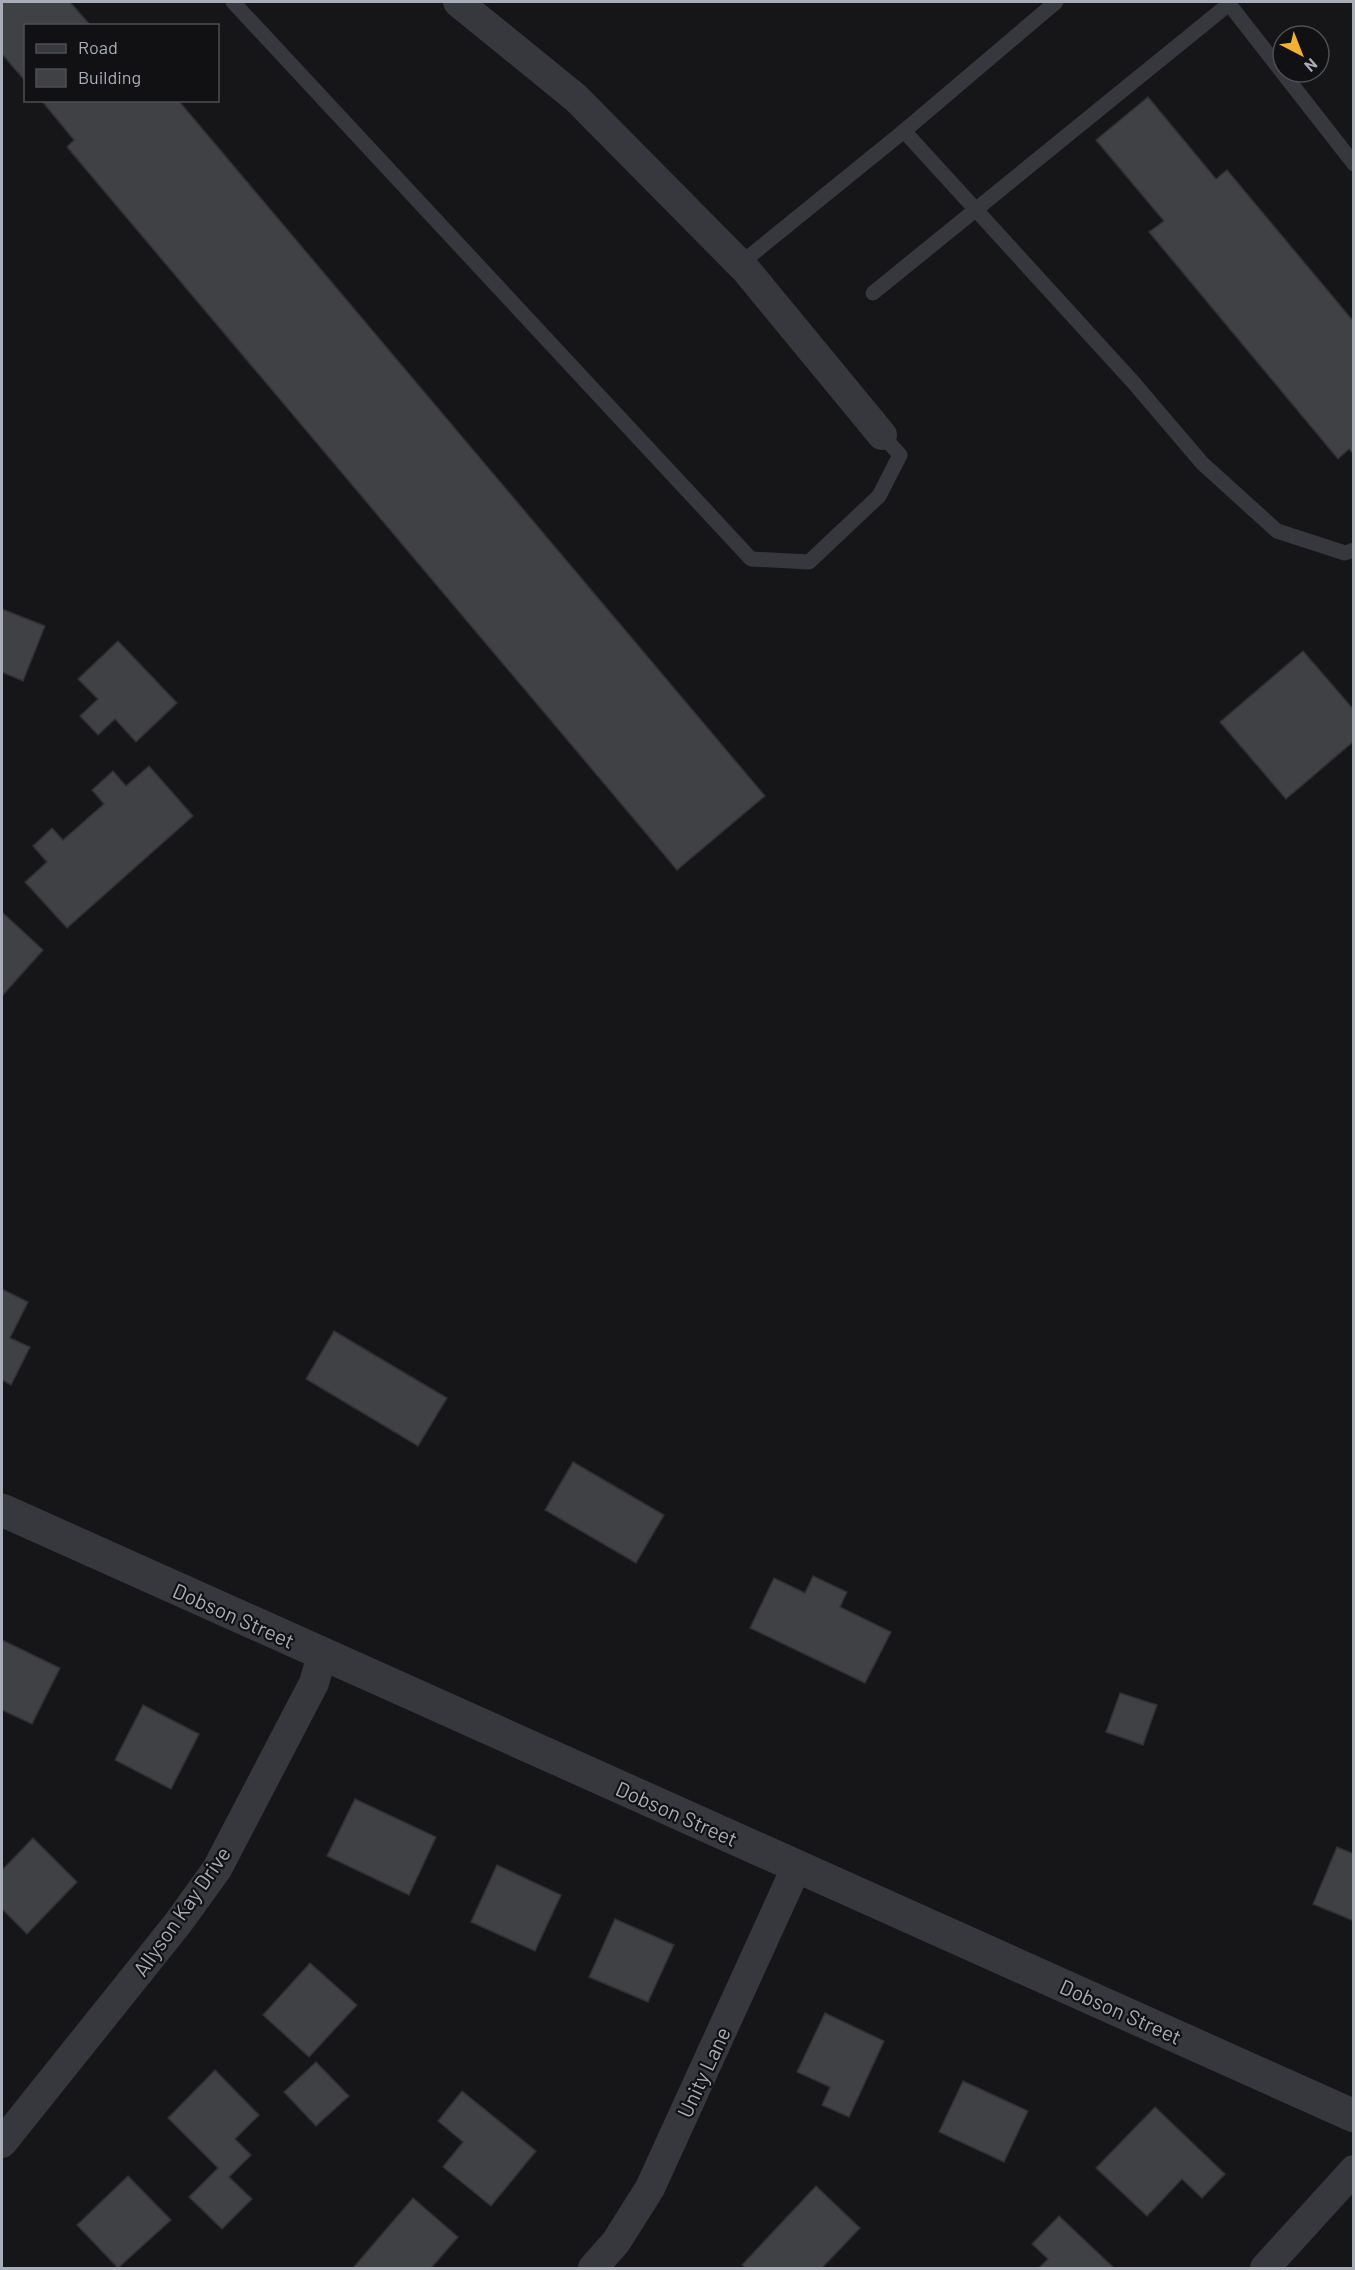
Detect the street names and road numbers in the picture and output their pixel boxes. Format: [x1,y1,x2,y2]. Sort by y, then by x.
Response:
street label: Dobson Street [169,1577,299,1653]
street label: Dobson Street [612,1775,742,1851]
street label: Allyson Kay Drive [127,1841,235,1981]
street label: Dobson Street [1056,1973,1186,2049]
street label: Unity Lane [671,2023,735,2121]

